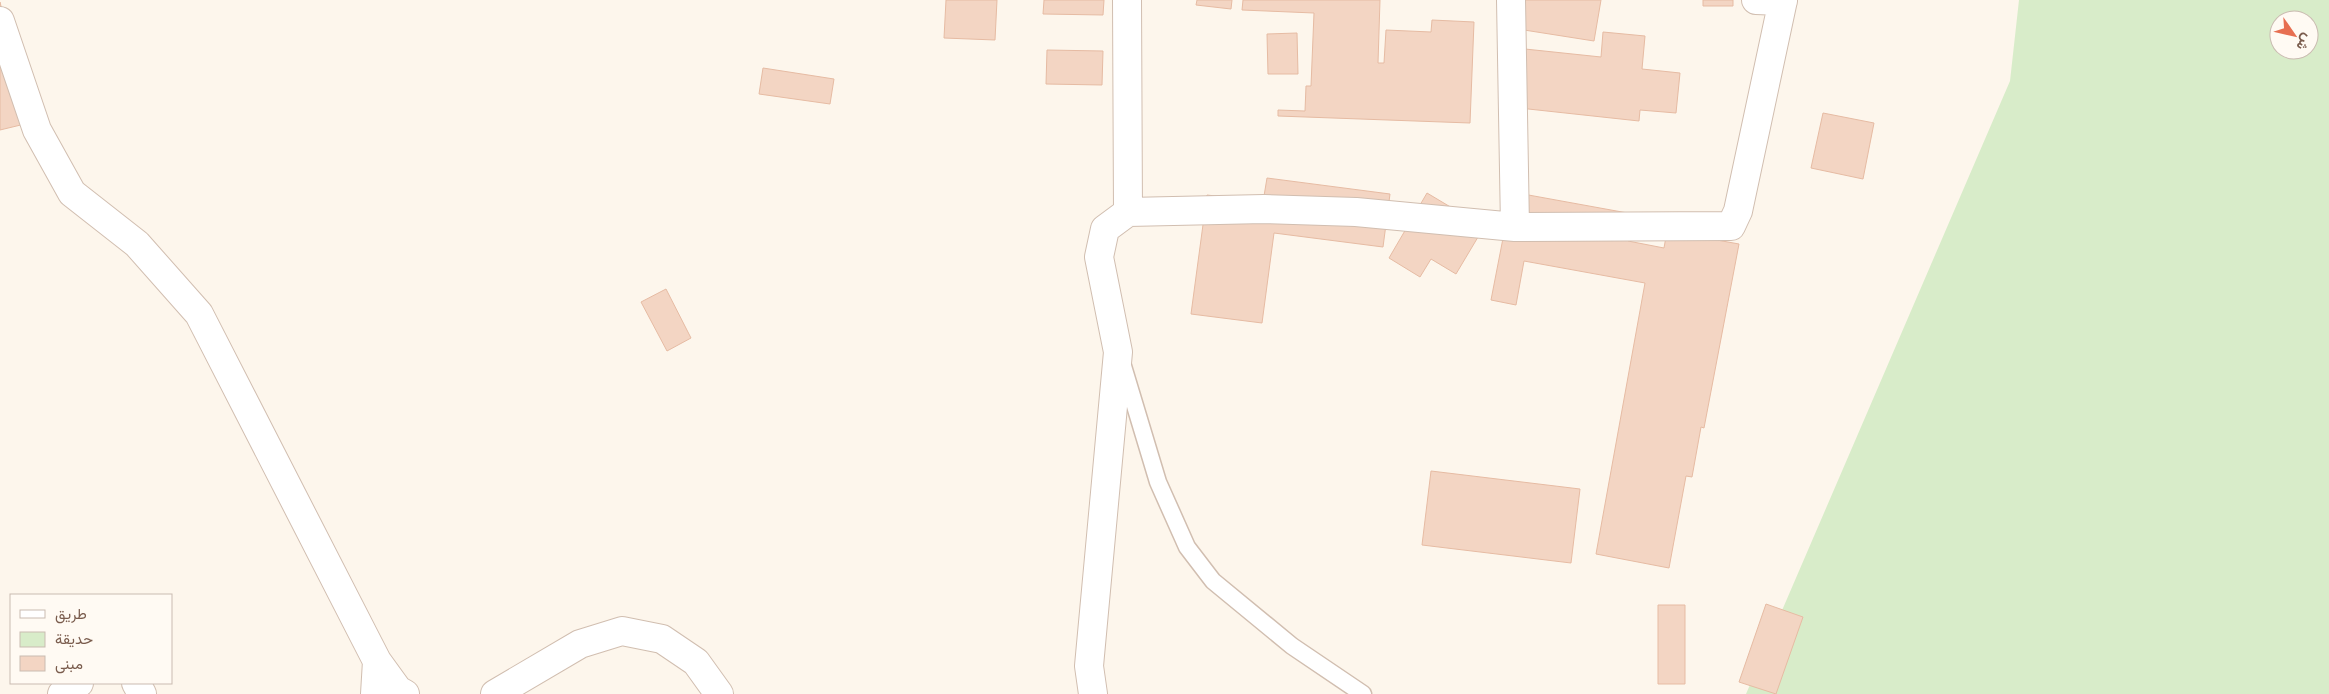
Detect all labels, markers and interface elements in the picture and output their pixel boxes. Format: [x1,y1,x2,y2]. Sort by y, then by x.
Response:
north arrow [2269,10,2319,60]
text: ش [2293,30,2316,54]
legend [10,594,172,684]
text: طريق [55,605,87,624]
text: حديقة [55,630,93,648]
text: مبنى [55,655,83,674]

